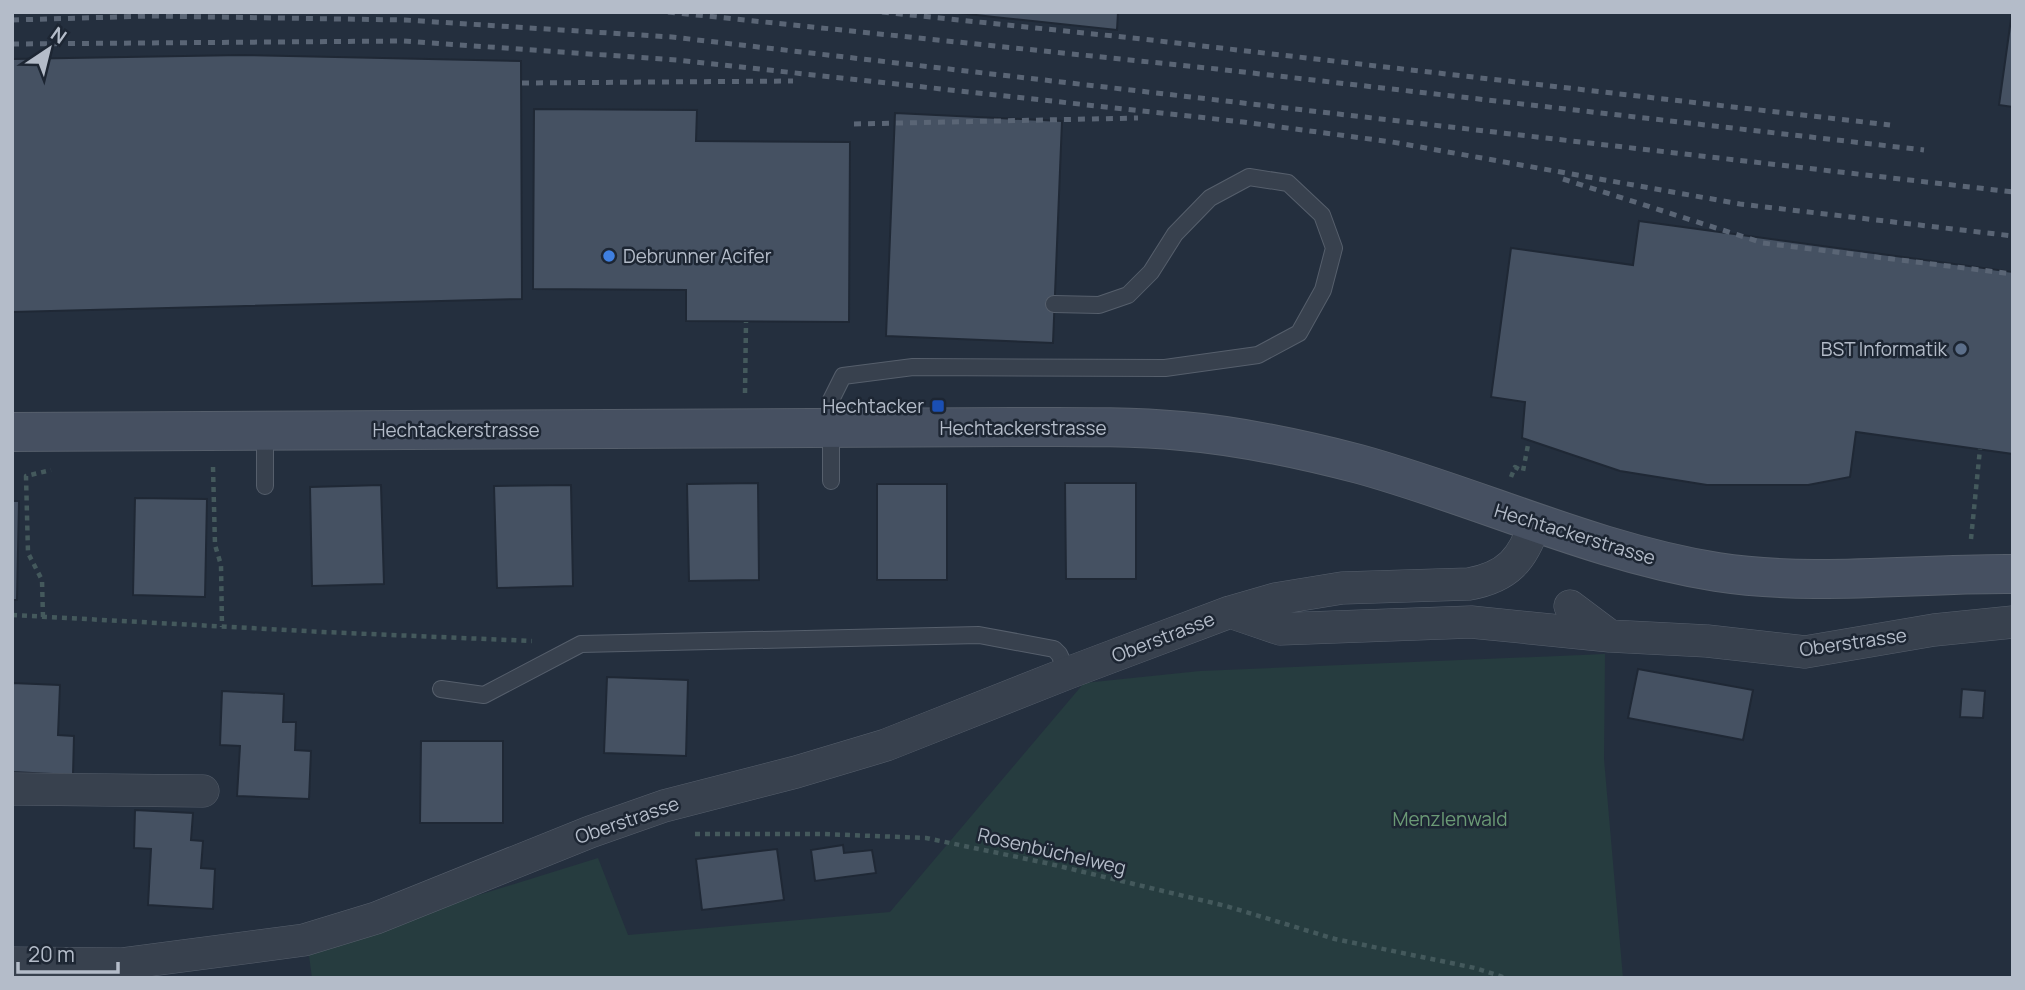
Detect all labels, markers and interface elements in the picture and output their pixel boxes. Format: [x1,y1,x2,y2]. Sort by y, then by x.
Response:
north arrow [14,14,84,84]
text: N [46,21,72,50]
place label: Debrunner Acifer [623,243,772,269]
marker: Debrunner Acifer [601,248,617,264]
place label: BST Informatik [1821,336,1948,362]
marker: BST Informatik [1953,341,1969,357]
place label: Hechtacker [822,393,924,419]
marker: Hechtacker [930,398,946,414]
street label: Hechtackerstrasse [939,415,1107,441]
street label: Hechtackerstrasse [372,417,540,443]
street label: Hechtackerstrasse [1491,497,1659,571]
street label: Oberstrasse [1108,605,1218,669]
street label: Oberstrasse [1798,622,1908,662]
street label: Oberstrasse [572,790,682,850]
park label: Menzlenwald [1393,806,1507,832]
street label: Rosenbüchelweg [975,821,1129,881]
scale bar [18,930,117,974]
text: 20 m [28,940,75,968]

